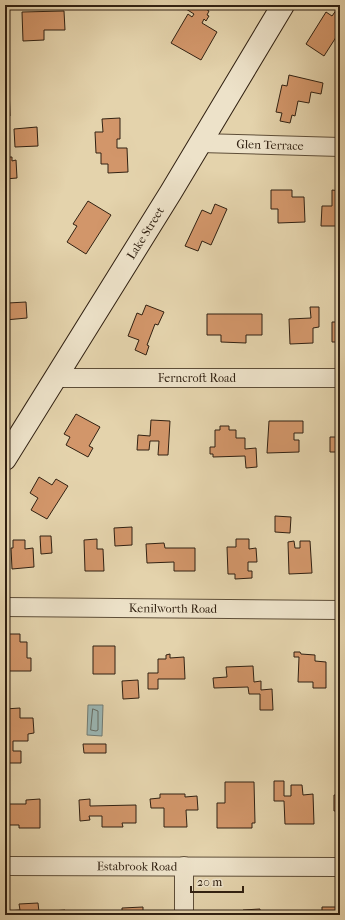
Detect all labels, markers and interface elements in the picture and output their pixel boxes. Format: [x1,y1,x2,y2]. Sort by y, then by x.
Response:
street label: Glen Terrace [236,137,304,153]
street label: Lake Street [124,204,167,262]
street label: Ferncroft Road [158,371,237,385]
street label: Kenilworth Road [129,601,218,616]
street label: Estabrook Road [97,859,178,874]
scale bar [191,868,243,894]
text: 20 m [197,875,222,889]

